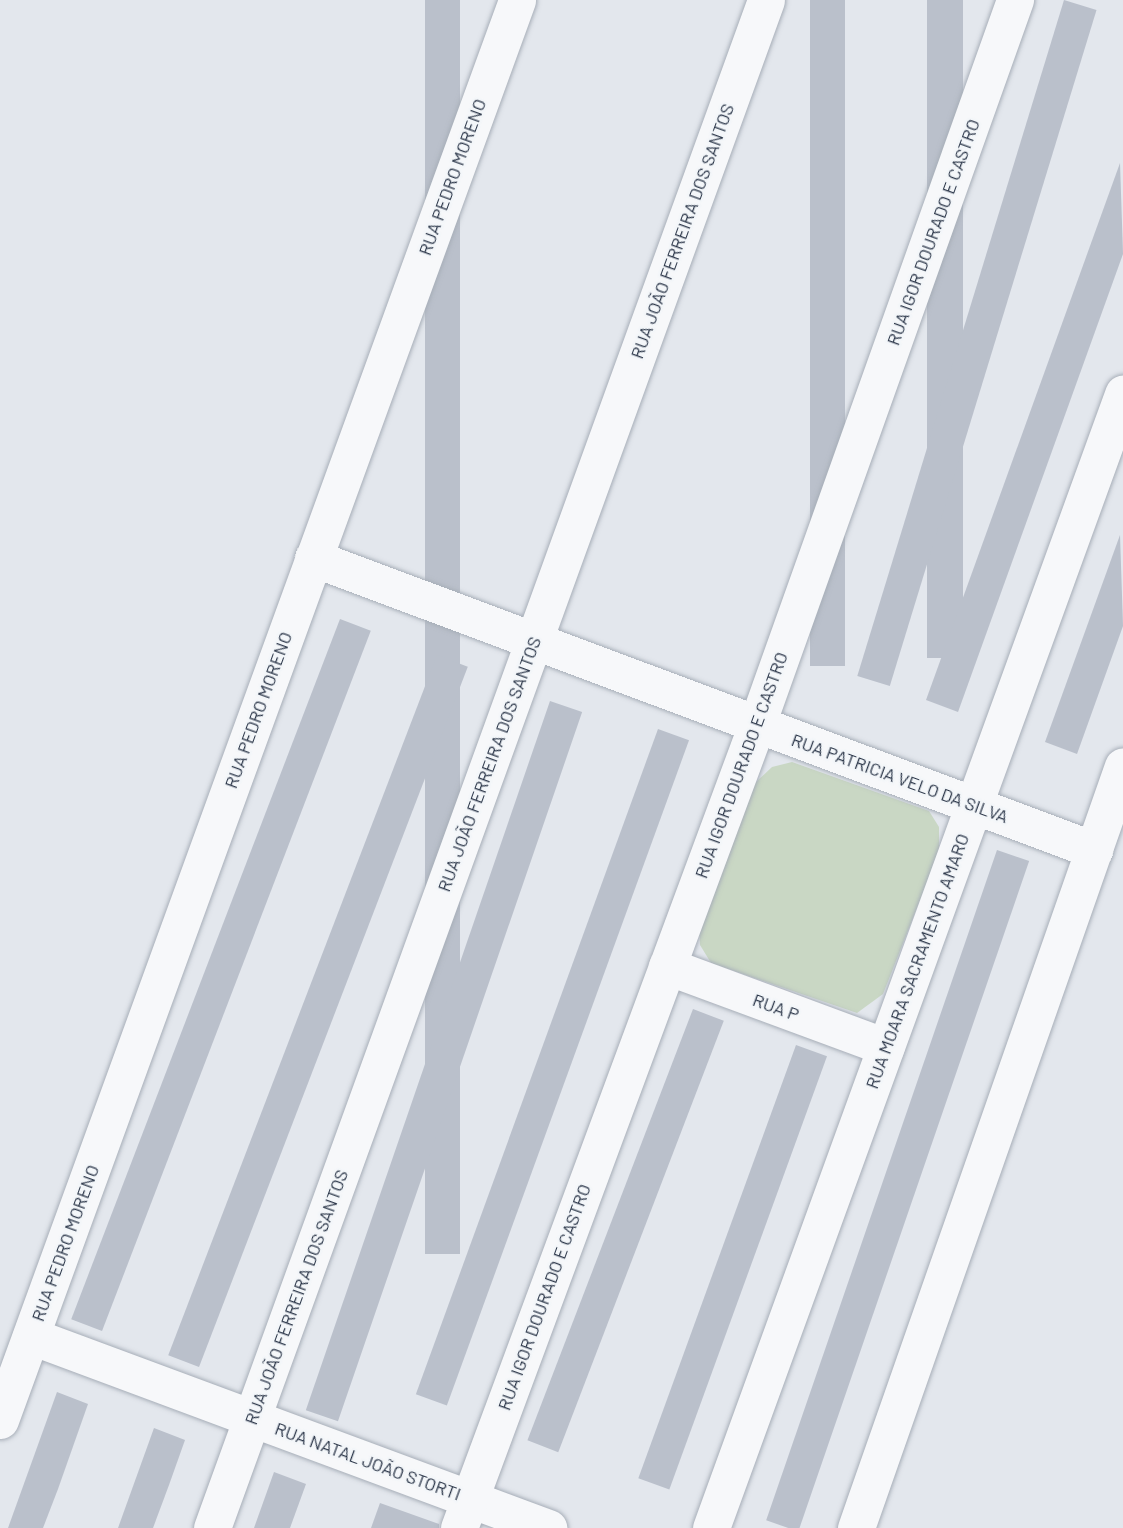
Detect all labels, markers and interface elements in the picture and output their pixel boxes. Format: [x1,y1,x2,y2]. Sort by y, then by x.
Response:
street label: RUA PEDRO MORENO [414,96,490,258]
street label: RUA JOÃO FERREIRA DOS SANTOS [626,101,738,361]
street label: RUA IGOR DOURADO E CASTRO [882,116,984,348]
street label: RUA PEDRO MORENO [220,629,296,791]
street label: RUA JOÃO FERREIRA DOS SANTOS [433,634,545,894]
street label: RUA IGOR DOURADO E CASTRO [690,649,792,881]
street label: RUA PATRICIA VELO DA SILVA [789,729,1011,827]
street label: RUA MOARA SACRAMENTO AMARO [861,830,973,1092]
street label: RUA P [750,989,802,1025]
street label: RUA PEDRO MORENO [27,1162,103,1324]
street label: RUA JOÃO FERREIRA DOS SANTOS [240,1167,352,1427]
street label: RUA IGOR DOURADO E CASTRO [493,1181,595,1413]
street label: RUA NATAL JOÃO STORTI [272,1417,464,1505]

